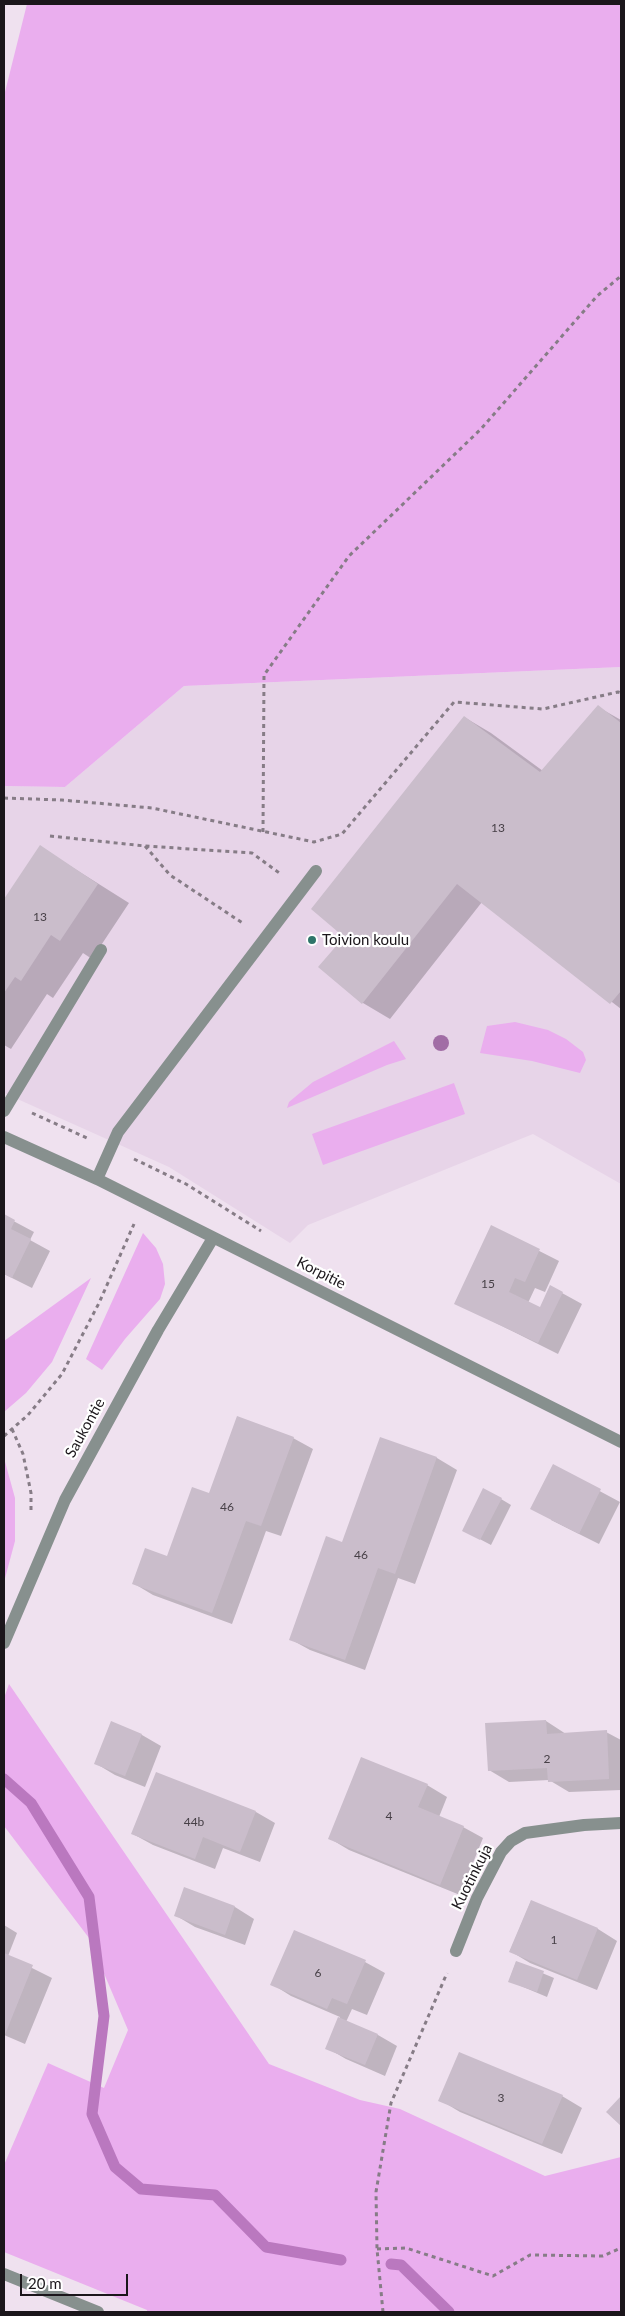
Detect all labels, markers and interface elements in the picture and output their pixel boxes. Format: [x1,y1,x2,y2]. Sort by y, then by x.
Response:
house number: 13 [491,821,505,835]
house number: 13 [33,910,47,924]
place label: Toivion koulu [322,931,409,949]
marker: Toivion koulu [306,934,318,946]
street label: Korpitie [294,1253,348,1293]
house number: 15 [481,1277,495,1291]
street label: Saukontie [61,1395,109,1461]
house number: 46 [220,1500,234,1514]
house number: 46 [354,1548,368,1562]
house number: 2 [544,1752,550,1766]
house number: 4 [386,1809,392,1823]
house number: 44b [184,1815,204,1829]
street label: Kuotinkuja [448,1841,496,1913]
house number: 1 [551,1933,557,1947]
house number: 6 [315,1966,321,1980]
house number: 3 [498,2091,504,2105]
scale bar [22,2264,130,2296]
text: 20 m [28,2274,62,2292]

